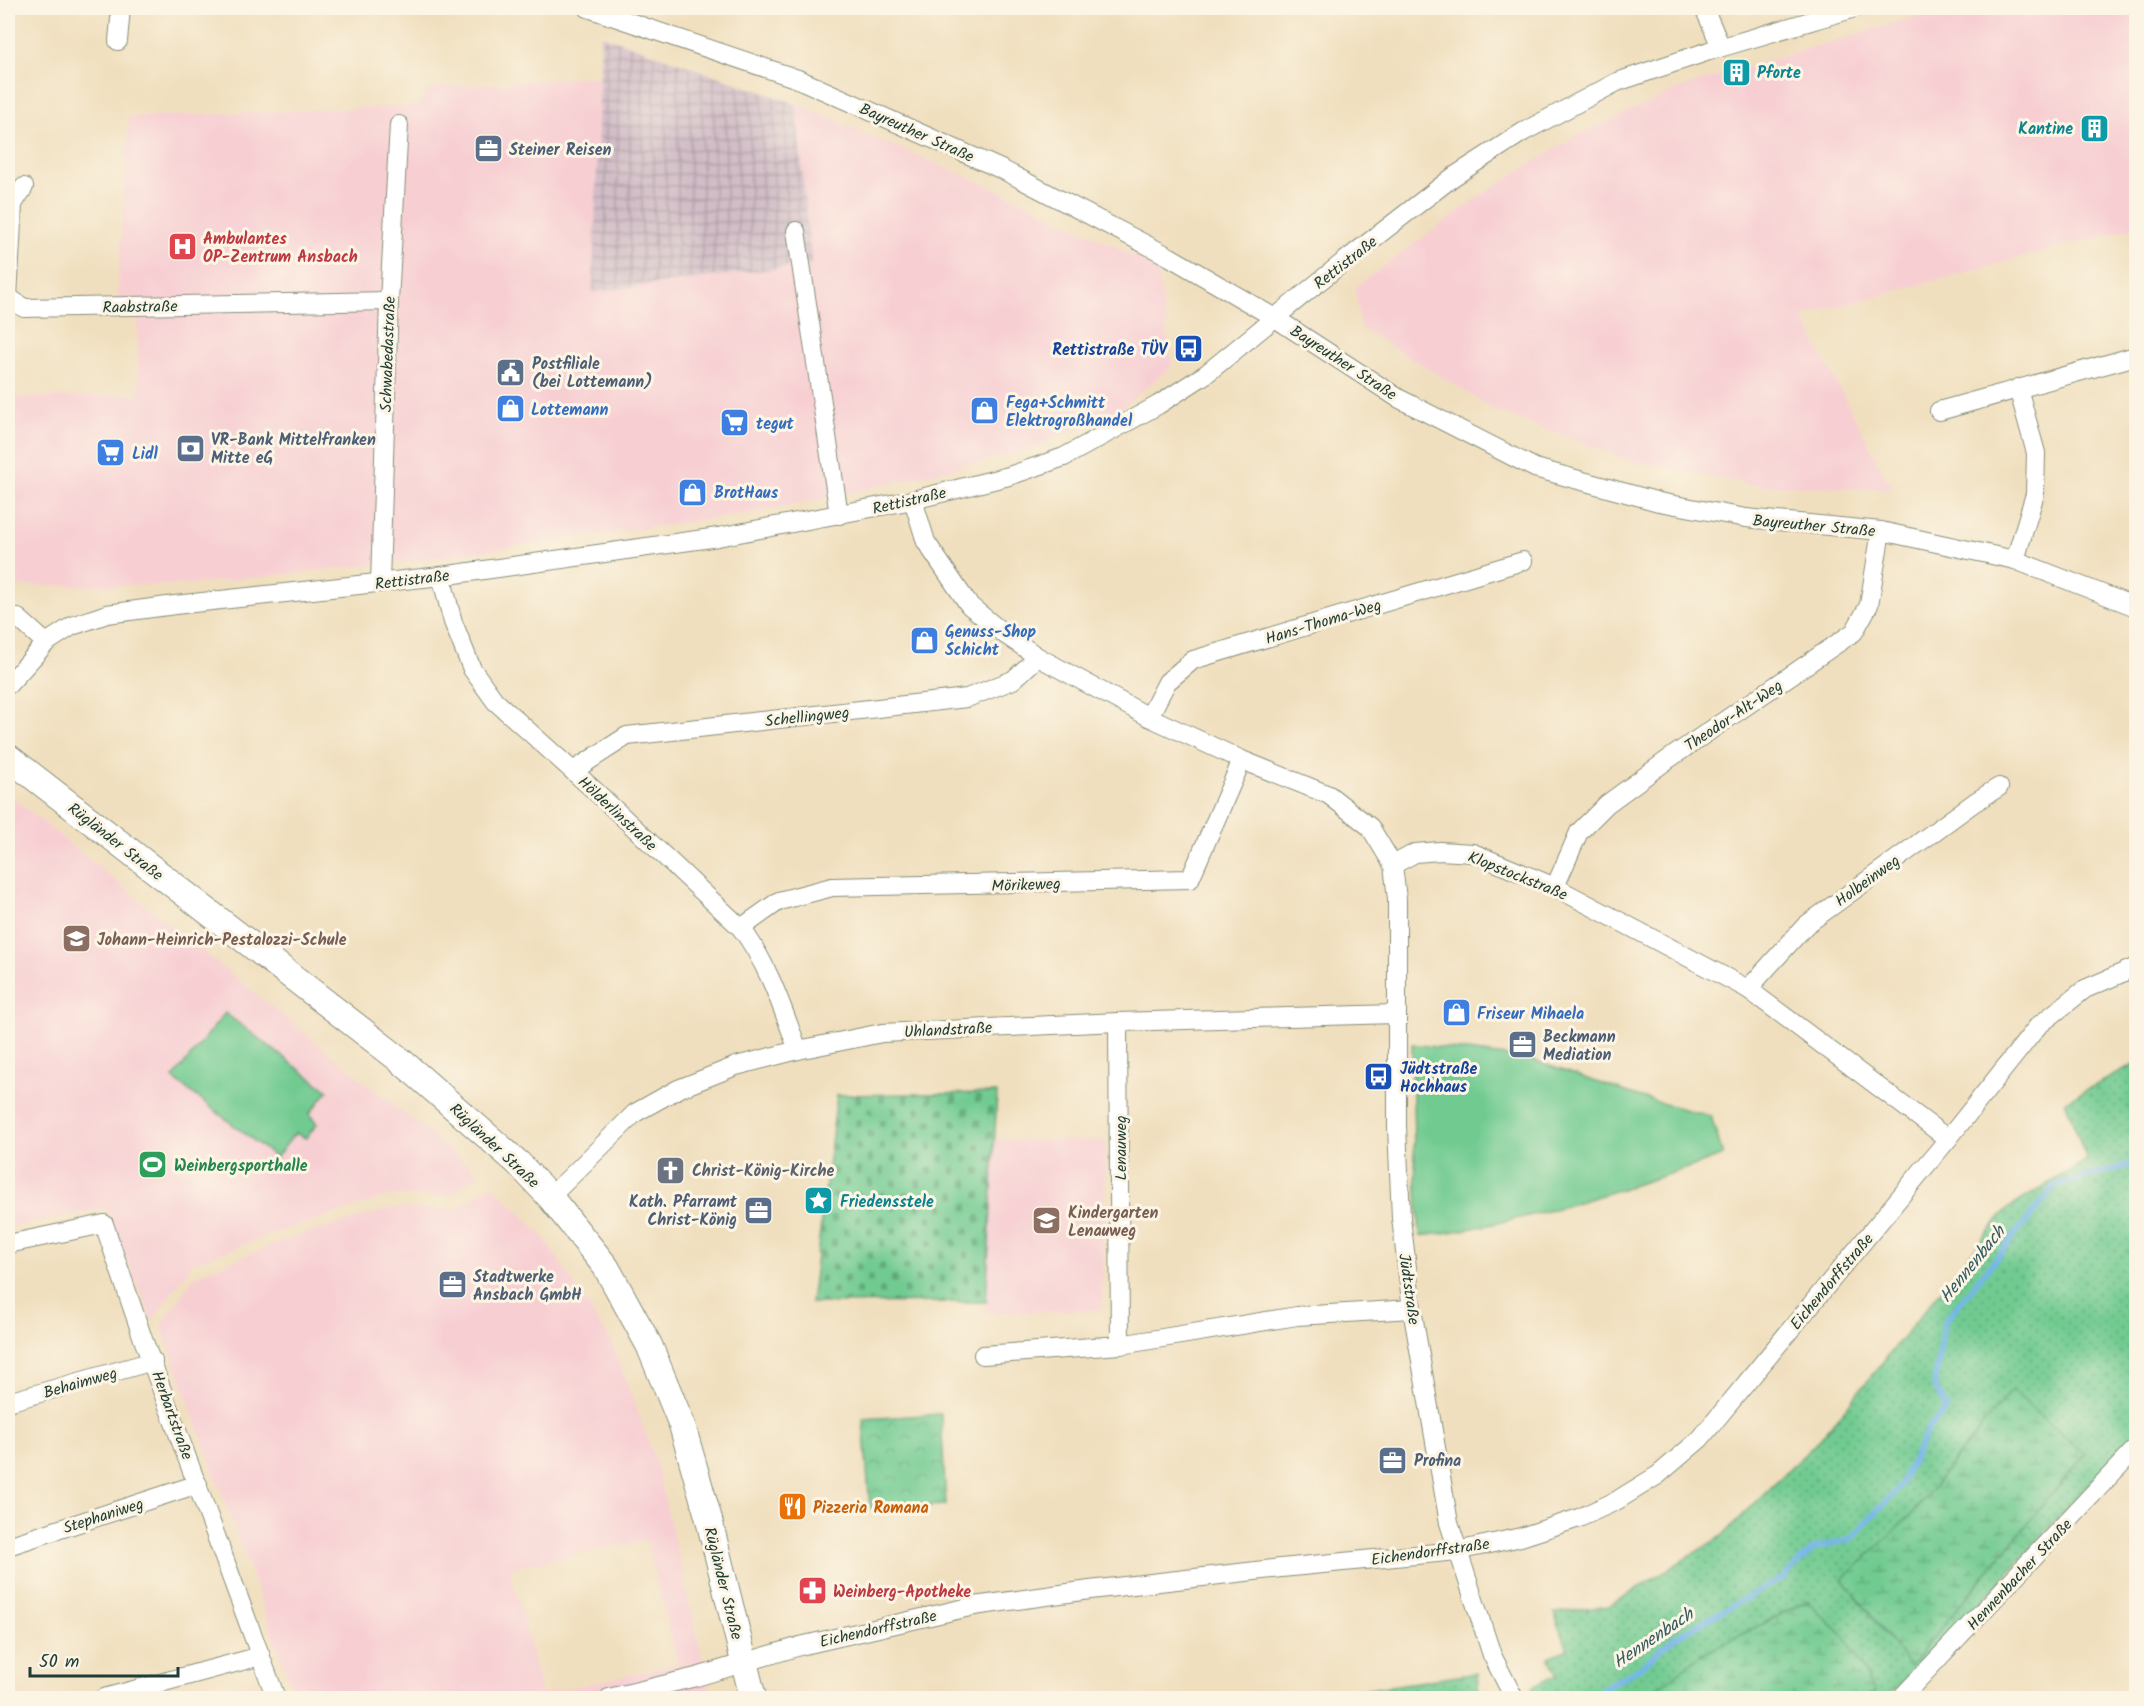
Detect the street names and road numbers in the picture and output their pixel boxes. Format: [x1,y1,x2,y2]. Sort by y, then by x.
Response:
street label: Bayreuther Straße [855,97,978,170]
street label: Rettistraße [1309,230,1383,296]
street label: Raabstraße [102,294,178,321]
street label: Schwabedastraße [374,296,403,412]
street label: Bayreuther Straße [1285,319,1402,407]
street label: Rettistraße [870,481,949,522]
street label: Bayreuther Straße [1751,509,1876,544]
street label: Rettistraße [373,564,451,597]
street label: Hans-Thoma-Weg [1262,593,1385,652]
street label: Theodor-Alt-Weg [1680,674,1788,758]
street label: Schellingweg [764,701,851,734]
street label: Hölderlinstraße [572,771,662,858]
street label: Rügländer Straße [62,797,168,888]
street label: Klopstockstraße [1464,845,1571,908]
street label: Holbeinweg [1830,849,1906,913]
street label: Mörikeweg [991,872,1061,899]
street label: Uhlandstraße [903,1016,993,1045]
street label: Rügländer Straße [443,1098,545,1195]
street label: Lenauweg [1109,1115,1134,1181]
street label: Eichendorffstraße [1784,1228,1880,1336]
street label: Jüdtstraße [1391,1252,1426,1326]
street label: Behaimweg [41,1361,120,1406]
street label: Herbartstraße [144,1368,199,1463]
street label: Stephaniweg [60,1492,147,1541]
street label: Hennenbacher Straße [1961,1513,2079,1637]
street label: Rügländer Straße [696,1524,749,1642]
street label: Eichendorffstraße [1369,1532,1491,1573]
street label: Eichendorffstraße [817,1604,939,1655]

